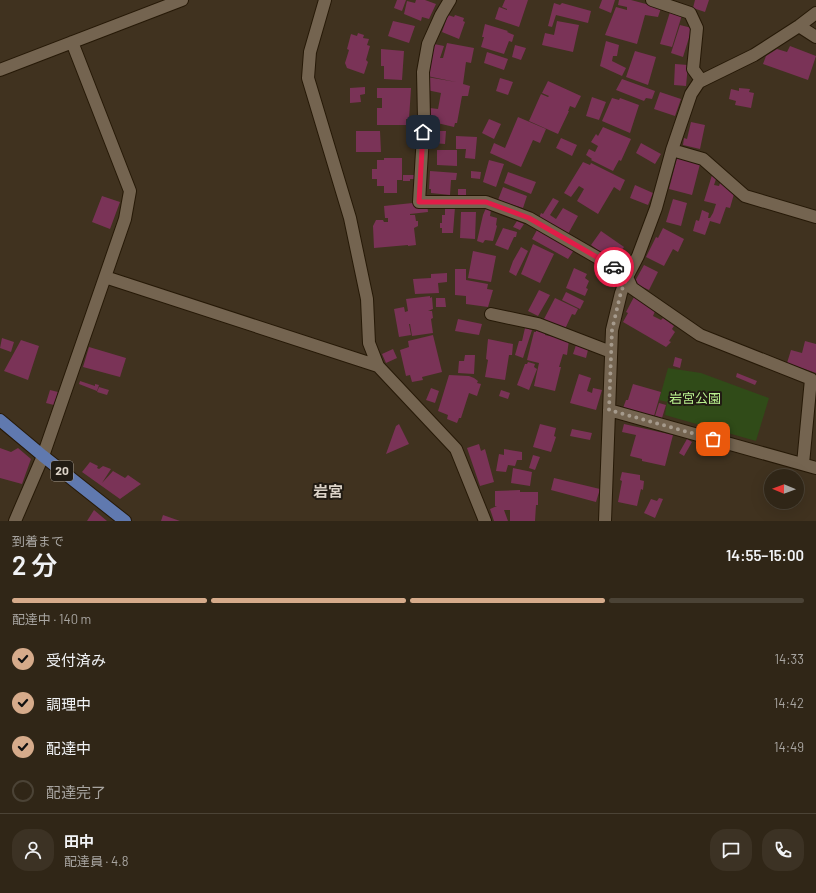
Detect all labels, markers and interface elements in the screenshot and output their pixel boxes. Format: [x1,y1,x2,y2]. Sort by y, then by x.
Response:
pin [406,115,440,149]
icon: home [412,121,434,143]
courier [594,247,634,287]
icon: car [603,256,625,278]
park label: 岩宮公園 [669,390,721,406]
pin [696,422,730,456]
icon: bag [702,428,724,450]
road number: 20 [51,461,73,481]
north arrow [764,469,804,509]
map controls [764,469,804,509]
district label: 岩宮 [313,482,343,500]
text: 到着まで [12,533,64,549]
text: 14:55–15:00 [726,546,804,564]
text: 2 分 [12,549,58,580]
text: 配達中 · 140 m [12,611,91,627]
icon: check [12,648,34,670]
text: 受付済み [46,651,106,669]
text: 14:33 [774,651,804,667]
icon: check [12,692,34,714]
text: 調理中 [46,695,91,713]
text: 14:42 [774,695,804,711]
icon: check [12,736,34,758]
text: 配達中 [46,739,91,757]
text: 14:49 [774,739,804,755]
text: 配達完了 [46,783,106,801]
button: person [12,829,54,871]
button: chat [710,829,752,871]
button: phone [762,829,804,871]
text: 田中 [64,832,94,850]
text: 配達員 · 4.8 [64,853,128,869]

